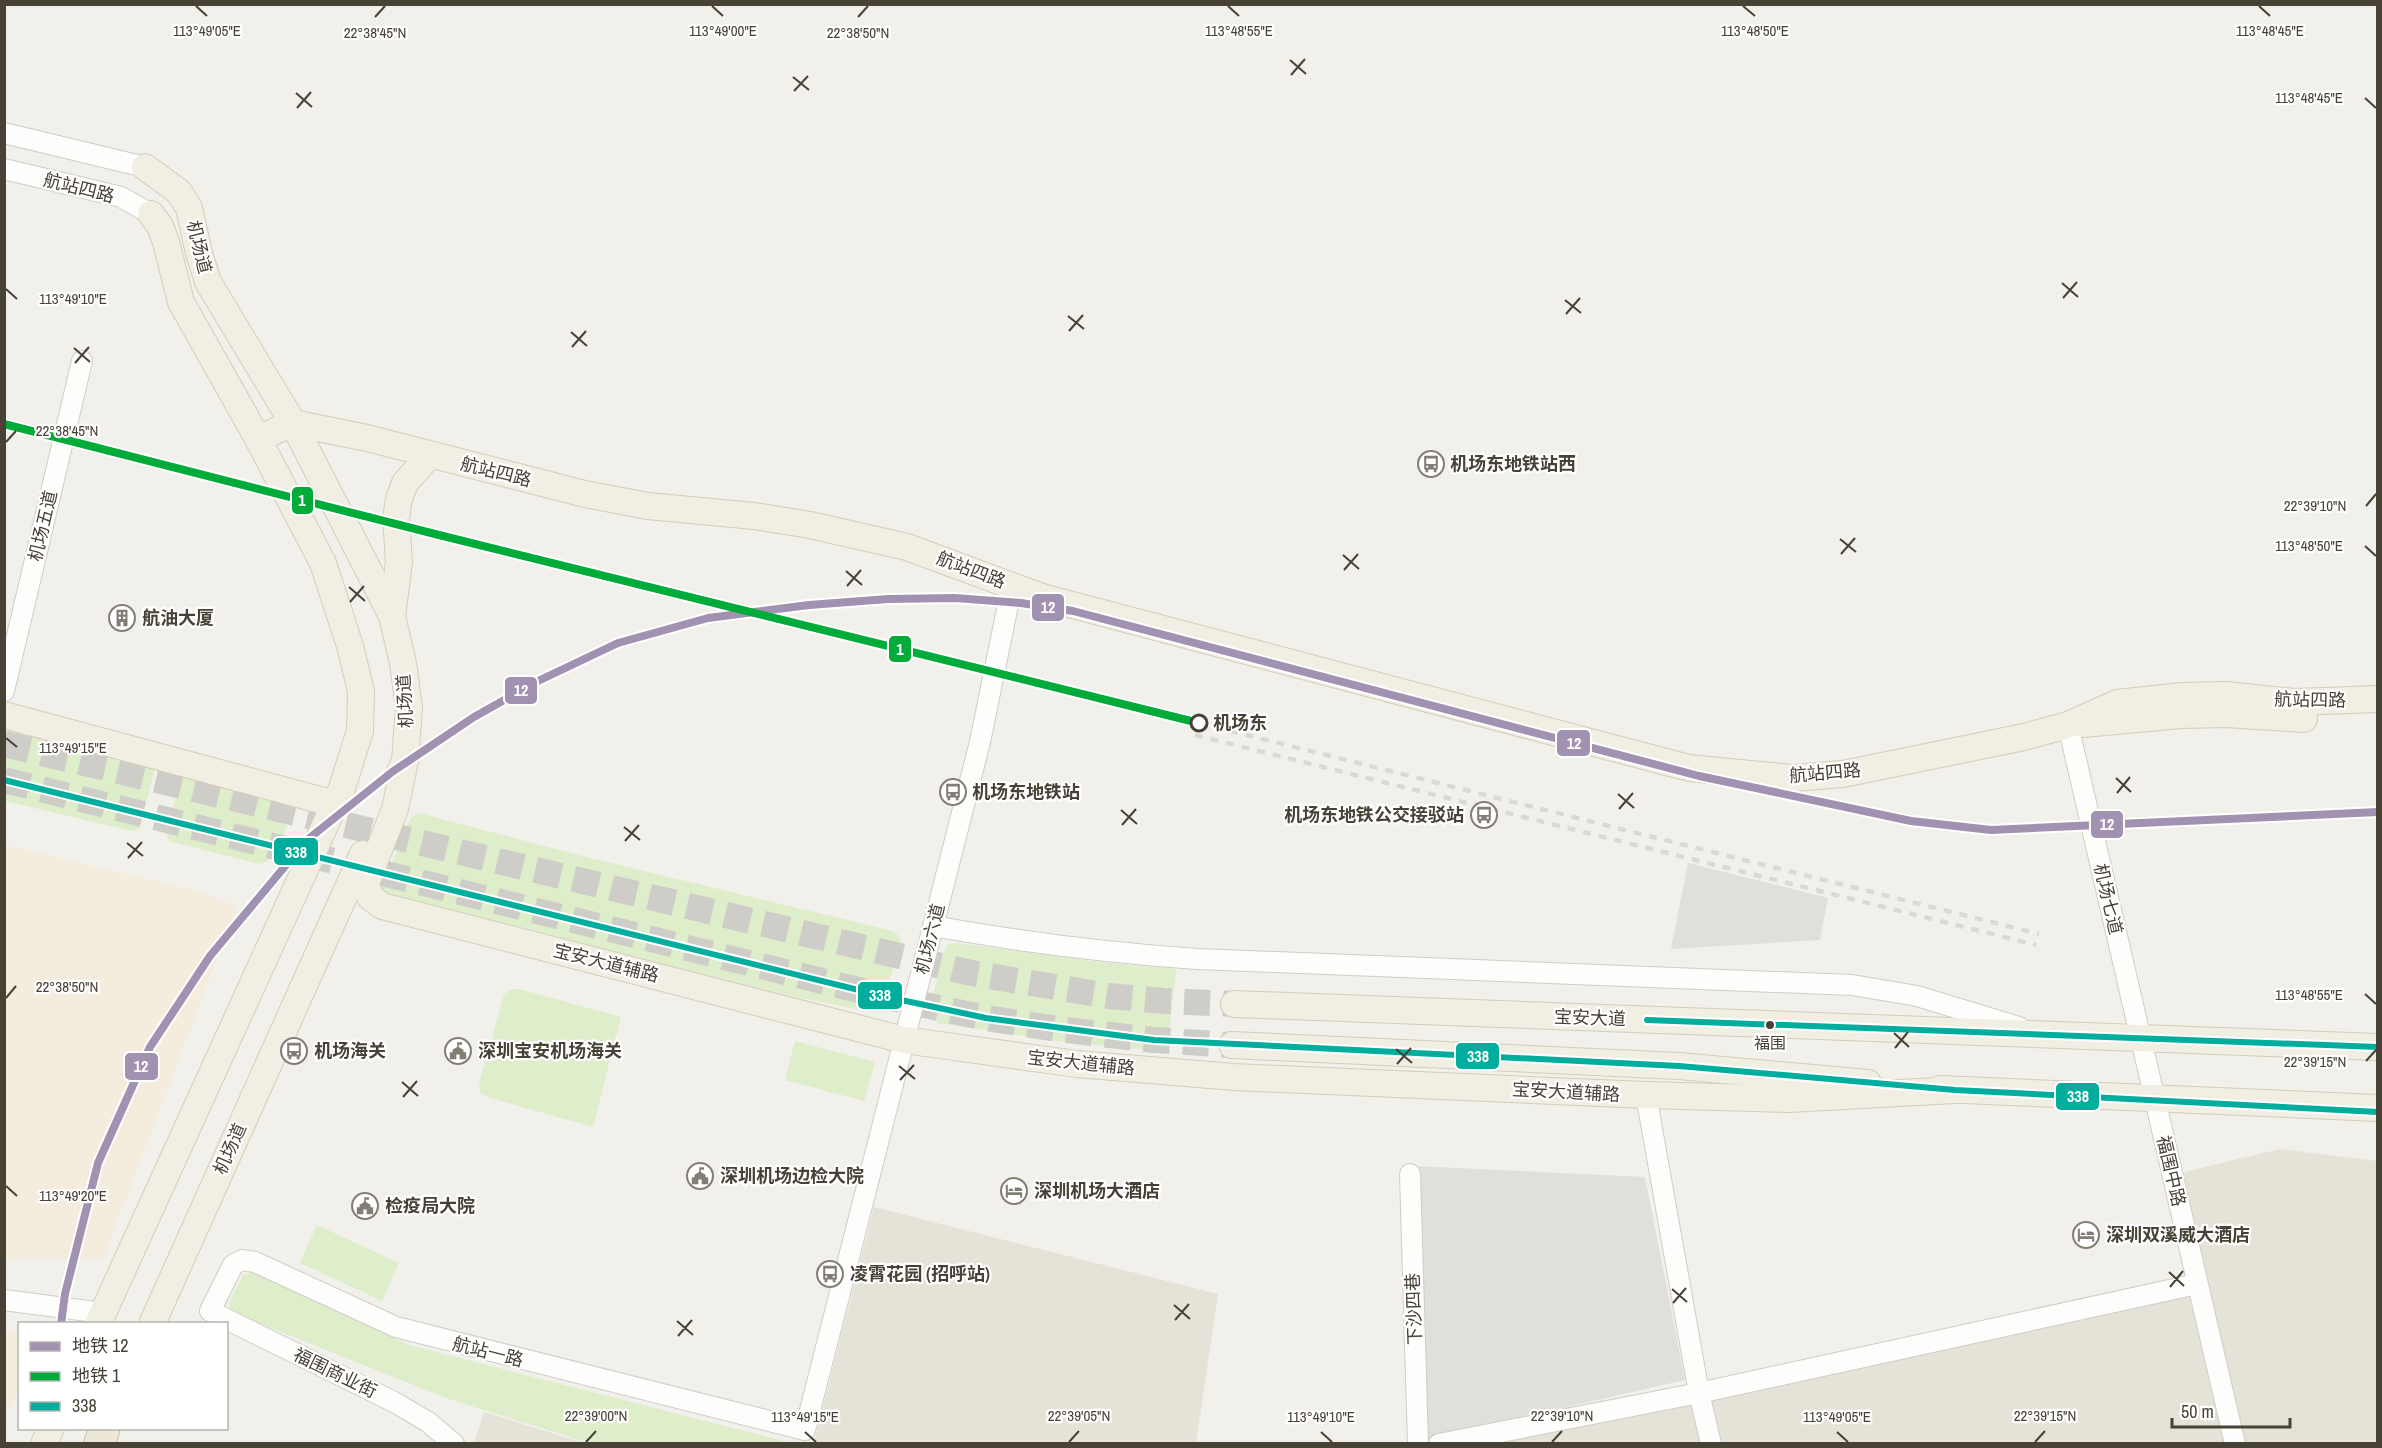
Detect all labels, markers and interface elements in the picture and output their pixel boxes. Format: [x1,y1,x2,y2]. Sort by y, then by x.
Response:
text: 113°49'05"E [173,20,241,41]
text: 113°49'00"E [689,20,757,41]
text: 113°48'55"E [1205,20,1273,41]
text: 113°48'50"E [1721,20,1789,41]
text: 113°48'45"E [2236,20,2304,41]
text: 22°38'45"N [344,22,406,43]
text: 22°38'50"N [827,22,889,43]
text: 113°48'45"E [2275,87,2343,108]
street label: 航站四路 [41,167,117,208]
street label: 机场道 [181,218,218,276]
text: 113°49'10"E [39,288,107,309]
text: 22°38'45"N [36,420,98,441]
bus stop icon: 机场东地铁站西 [1416,449,1446,479]
street label: 航站四路 [458,451,534,492]
place label: 机场东地铁站西 [1450,451,1576,476]
line badge: 1 [291,486,314,515]
street label: 机场五道 [22,488,63,564]
text: 1 [298,489,306,511]
text: 22°39'10"N [2284,495,2346,516]
text: 113°48'50"E [2275,535,2343,556]
street label: 航站四路 [933,545,1009,594]
line badge: 12 [1031,593,1065,622]
text: 12 [1041,596,1055,618]
building icon: 航油大厦 [107,603,137,633]
place label: 航油大厦 [142,605,214,630]
line badge: 1 [888,635,912,663]
text: 1 [896,638,904,660]
street label: 机场道 [391,673,418,729]
line badge: 12 [504,676,538,705]
text: 12 [514,679,528,701]
street label: 航站四路 [2274,686,2346,713]
place label: 机场东 [1213,710,1267,735]
marker: 机场东 [1190,714,1208,732]
line badge: 12 [1556,729,1591,757]
text: 12 [1567,732,1581,754]
text: 113°49'15"E [39,737,107,758]
street label: 航站四路 [1788,757,1862,788]
bus stop icon: 机场东地铁站 [938,777,968,807]
place label: 机场东地铁站 [972,779,1080,804]
bus stop icon: 机场东地铁公交接驳站 [1469,800,1499,830]
place label: 机场东地铁公交接驳站 [1284,802,1464,827]
line badge: 12 [2090,810,2124,839]
text: 12 [2100,813,2114,835]
line badge: 338 [273,837,319,866]
text: 338 [285,841,307,863]
street label: 机场七道 [2088,861,2129,937]
street label: 机场六道 [909,901,950,977]
street label: 宝安大道辅路 [551,937,662,988]
text: 22°38'50"N [36,976,98,997]
line badge: 338 [857,981,903,1010]
text: 338 [869,984,891,1006]
text: 113°48'55"E [2275,984,2343,1005]
street label: 宝安大道 [1554,1004,1626,1031]
marker: 福围 [1764,1019,1776,1031]
place label: 福围 [1754,1032,1786,1054]
bus stop icon: 机场海关 [279,1036,309,1066]
public building icon: 深圳宝安机场海关 [443,1036,473,1066]
place label: 机场海关 [314,1038,386,1063]
place label: 深圳宝安机场海关 [478,1038,622,1063]
line badge: 338 [1455,1042,1500,1070]
street label: 宝安大道辅路 [1026,1044,1136,1081]
text: 338 [1467,1045,1489,1067]
text: 22°39'15"N [2284,1051,2346,1072]
line badge: 12 [124,1052,159,1081]
text: 12 [134,1055,148,1077]
street label: 宝安大道辅路 [1511,1076,1621,1107]
line badge: 338 [2055,1082,2100,1111]
text: 338 [2067,1085,2089,1107]
street label: 机场道 [207,1119,252,1179]
street label: 福围中路 [2151,1133,2192,1209]
public building icon: 深圳机场边检大院 [685,1161,715,1191]
place label: 深圳机场边检大院 [720,1163,864,1188]
hotel icon: 深圳机场大酒店 [999,1176,1029,1206]
place label: 深圳机场大酒店 [1034,1178,1160,1203]
text: 113°49'20"E [39,1185,107,1206]
public building icon: 检疫局大院 [350,1191,380,1221]
place label: 检疫局大院 [385,1193,475,1218]
hotel icon: 深圳双溪威大酒店 [2071,1220,2101,1250]
place label: 深圳双溪威大酒店 [2106,1222,2250,1247]
bus stop icon: 凌霄花园 (招呼站) [815,1259,845,1289]
place label: 凌霄花园 (招呼站) [850,1261,990,1286]
street label: 下沙四巷 [1400,1273,1427,1345]
legend [18,1322,228,1430]
street label: 航站一路 [450,1331,526,1372]
text: 地铁 12 [72,1333,129,1358]
street label: 福围商业街 [289,1342,381,1404]
text: 地铁 1 [72,1363,121,1388]
scale bar [2172,1391,2290,1429]
text: 338 [72,1393,97,1418]
text: 50 m [2181,1399,2214,1424]
text: 22°39'00"N [565,1405,627,1426]
text: 22°39'05"N [1048,1405,1110,1426]
text: 22°39'10"N [1531,1405,1593,1426]
text: 22°39'15"N [2014,1405,2076,1426]
text: 113°49'15"E [771,1406,839,1427]
text: 113°49'10"E [1287,1406,1355,1427]
text: 113°49'05"E [1803,1406,1871,1427]

